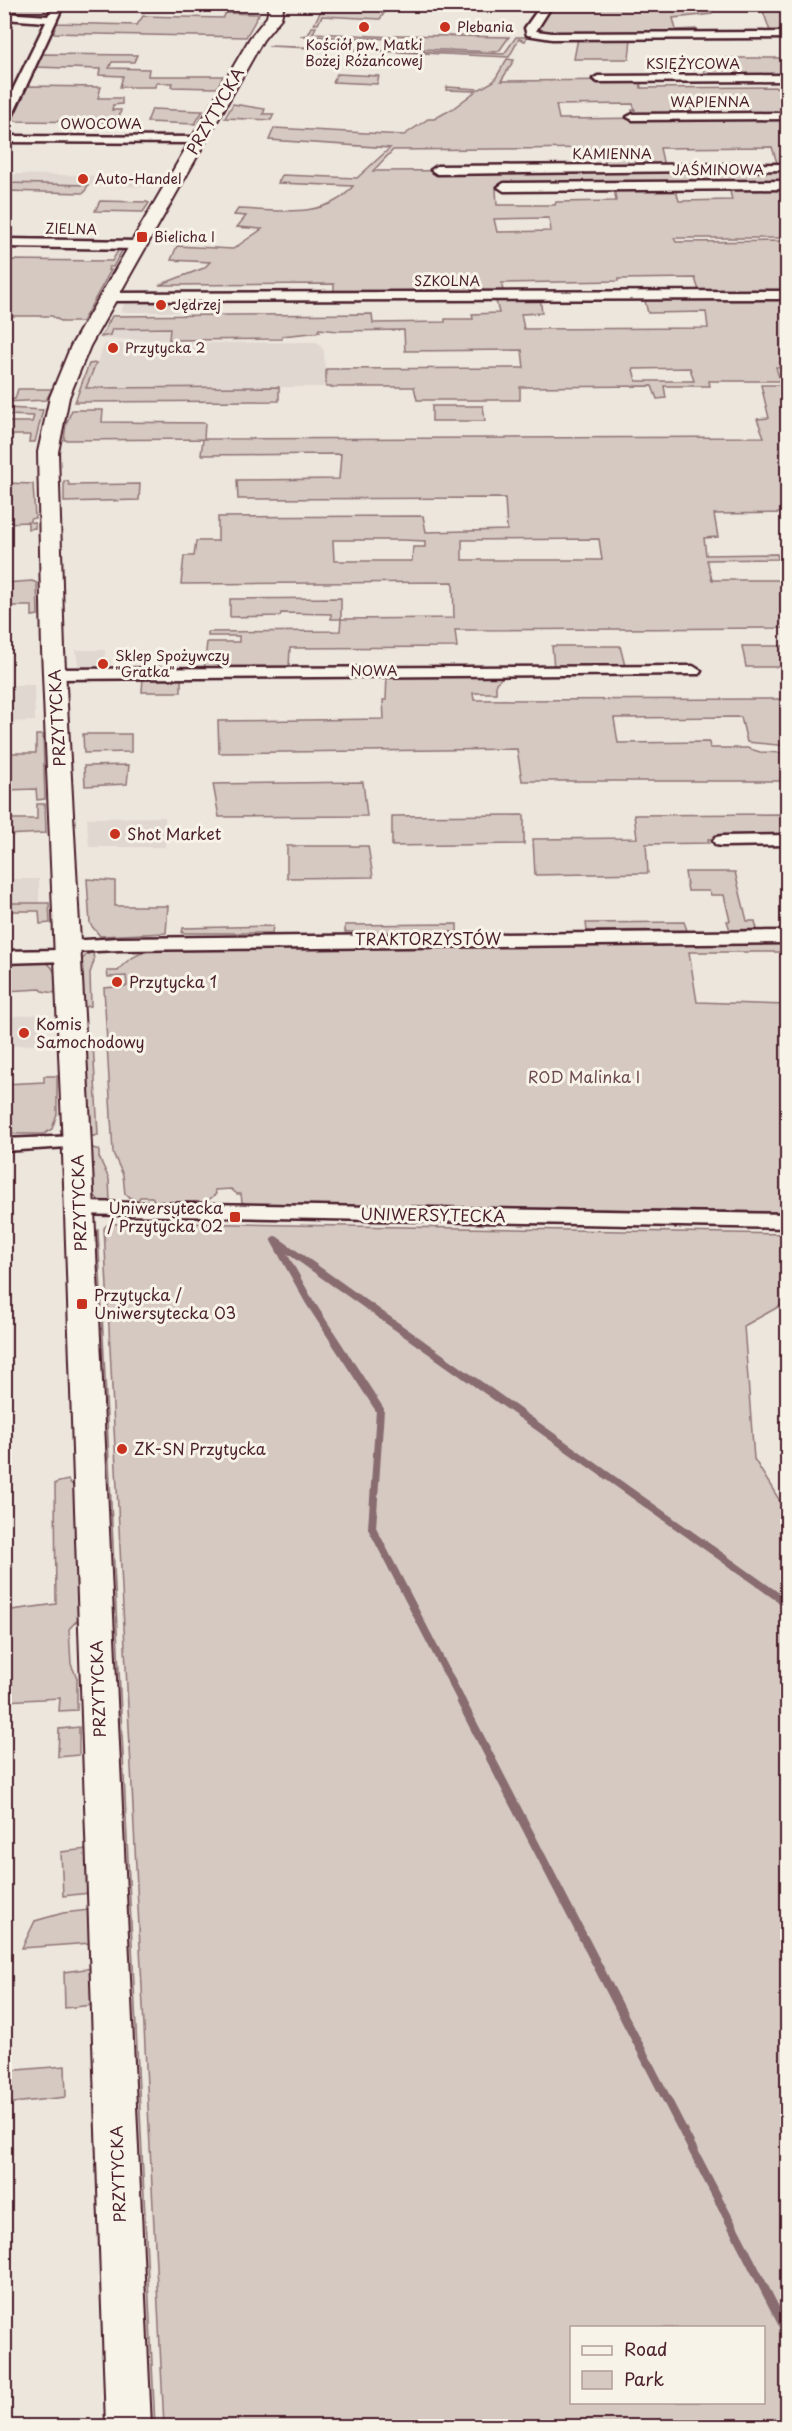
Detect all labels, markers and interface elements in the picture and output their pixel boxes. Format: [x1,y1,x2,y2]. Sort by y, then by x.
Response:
place label: Plebania [457,16,514,37]
marker: Kościół pw. Matki Bożej Różańcowej [357,20,371,34]
marker: Plebania [438,20,452,34]
place label: Kościół pw. Matki Bożej Różańcowej [305,34,423,71]
street label: KSIĘŻYCOWA [646,53,740,74]
street label: PRZYTYCKA [179,62,249,159]
street label: WAPIENNA [670,91,750,112]
street label: OWOCOWA [60,113,142,134]
street label: KAMIENNA [572,143,652,164]
street label: JAŚMINOWA [672,159,764,180]
place label: Auto-Handel [95,168,182,189]
marker: Auto-Handel [76,172,90,186]
street label: ZIELNA [45,218,97,239]
place label: Bielicha I [154,226,215,247]
marker: Bielicha I [135,230,149,244]
street label: SZKOLNA [414,270,481,291]
place label: Jędrzej [173,294,221,315]
marker: Jędrzej [154,298,168,312]
place label: Przytycka 2 [125,337,206,358]
marker: Przytycka 2 [106,341,120,355]
place label: Sklep Spożywczy "Gratka" [115,645,230,682]
marker: Sklep Spożywczy "Gratka" [96,657,110,671]
street label: NOWA [351,660,398,681]
street label: PRZYTYCKA [41,669,71,767]
place label: Shot Market [127,821,222,845]
marker: Shot Market [108,827,122,841]
street label: TRAKTORZYSTÓW [355,926,502,950]
place label: Przytycka 1 [129,969,217,993]
marker: Przytycka 1 [110,975,124,989]
place label: Komis Samochodowy [36,1011,144,1053]
marker: Komis Samochodowy [17,1026,31,1040]
park label: ROD Malinka I [528,1064,640,1088]
street label: PRZYTYCKA [64,1154,92,1252]
place label: Uniwersytecka / Przytycka 02 [107,1195,223,1237]
street label: UNIWERSYTECKA [360,1201,506,1227]
marker: Uniwersytecka / Przytycka 02 [228,1210,242,1224]
place label: Przytycka / Uniwersytecka 03 [94,1282,236,1324]
marker: Przytycka / Uniwersytecka 03 [75,1297,89,1311]
place label: ZK-SN Przytycka [134,1436,266,1460]
marker: ZK-SN Przytycka [115,1442,129,1456]
street label: PRZYTYCKA [83,1640,111,1738]
street label: PRZYTYCKA [103,2125,131,2223]
legend [570,2326,765,2404]
text: Road [624,2335,668,2362]
text: Park [624,2365,664,2392]

